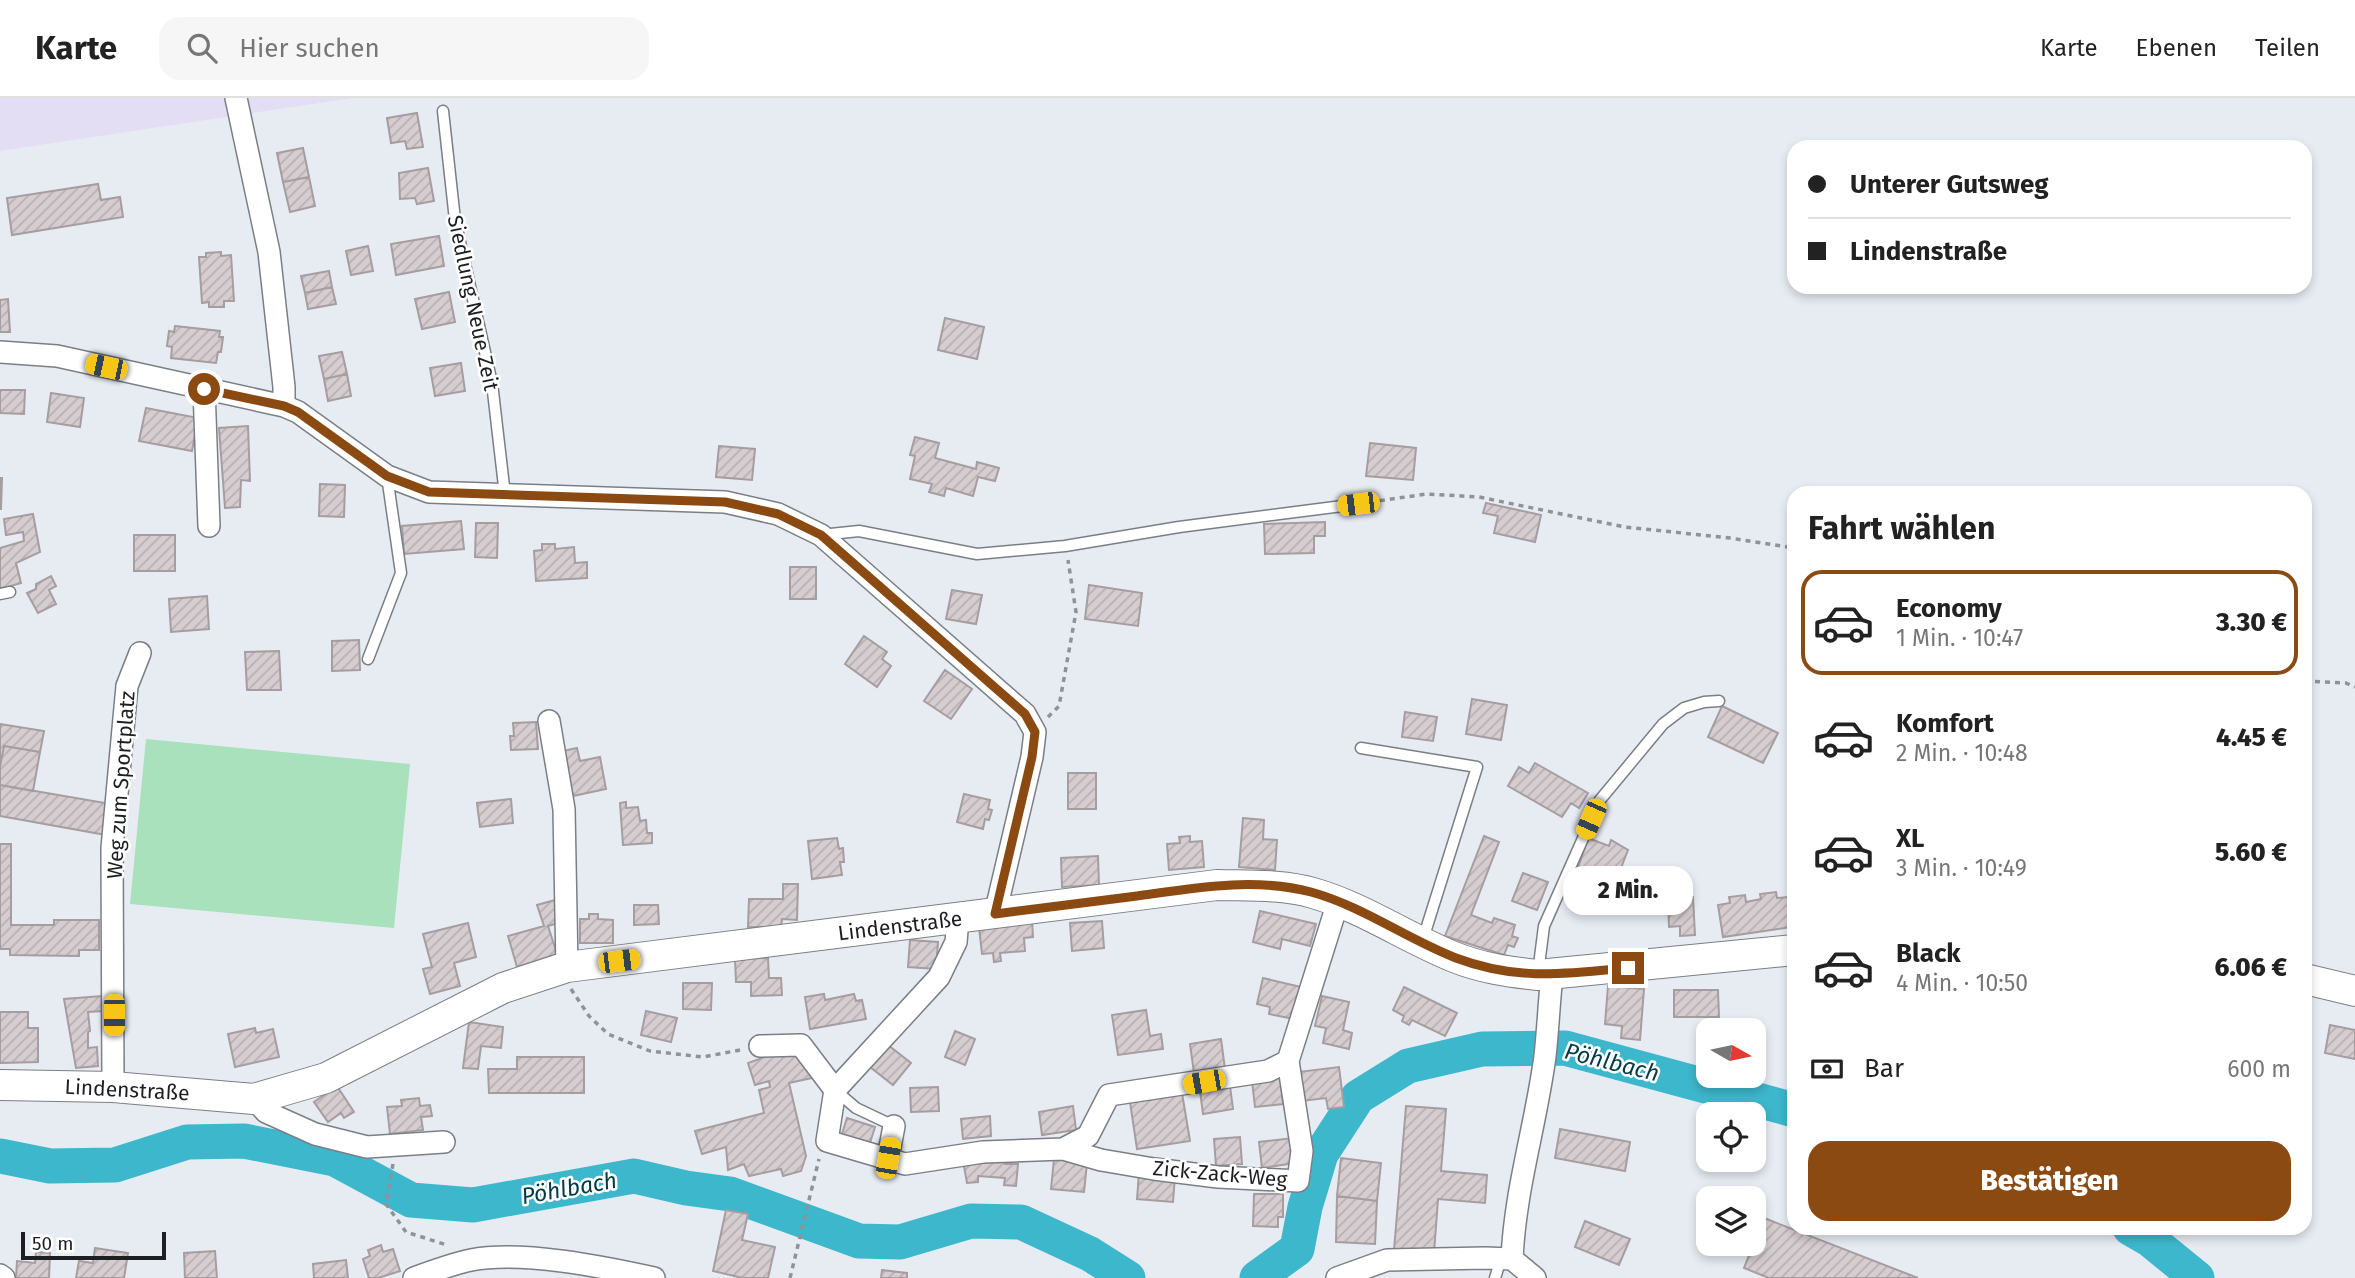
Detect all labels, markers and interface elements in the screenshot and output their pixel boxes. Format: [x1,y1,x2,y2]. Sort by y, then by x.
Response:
search box [159,17,649,80]
text: Karte [35,28,117,68]
icon: search [183,29,221,67]
text: Hier suchen [239,33,380,64]
text: Karte [2040,34,2098,62]
text: Ebenen [2136,34,2217,62]
text: Teilen [2255,34,2320,62]
text: Unterer Gutsweg [1850,169,2049,200]
street label: Siedlung Neue Zeit [442,213,504,394]
text: Lindenstraße [1850,236,2007,267]
car [84,352,129,382]
route start [188,373,220,405]
car [1336,491,1381,517]
text: Fahrt wählen [1808,509,1995,547]
icon: car [1812,591,1875,654]
text: Economy [1896,593,2002,624]
text: 3.30 € [2216,607,2287,638]
text: 1 Min. · 10:47 [1896,624,2023,652]
street label: Weg zum Sportplatz [101,690,141,880]
icon: car [1812,706,1875,769]
text: Komfort [1896,708,1994,739]
text: 4.45 € [2216,722,2287,753]
text: 2 Min. · 10:48 [1896,739,2028,767]
car [1573,796,1610,842]
icon: car [1812,821,1875,884]
text: XL [1896,823,1924,854]
text: 5.60 € [2215,837,2287,868]
text: 3 Min. · 10:49 [1896,854,2027,882]
callout: 2 Min. [1563,866,1693,916]
text: 2 Min. [1598,876,1658,904]
street label: Lindenstraße [836,905,964,947]
icon: car [1812,936,1875,999]
text: Black [1896,938,1961,969]
car [597,948,642,974]
route end [1612,952,1644,984]
text: 6.06 € [2214,952,2287,983]
text: 4 Min. · 10:50 [1896,969,2028,997]
car [104,994,125,1036]
north arrow [1696,1018,1766,1088]
map controls [1696,1018,1766,1256]
water label: Pöhlbach [1562,1037,1662,1087]
icon: cash [1808,1050,1846,1088]
text: Bar [1864,1053,1904,1084]
text: 600 m [2227,1055,2291,1083]
car [1182,1068,1227,1096]
street label: Lindenstraße [64,1074,190,1106]
button: locate [1696,1102,1766,1172]
car [875,1135,902,1181]
button: Bestätigen [1808,1141,2291,1221]
street label: Zick-Zack-Weg [1152,1155,1288,1193]
water label: Pöhlbach [519,1166,619,1210]
button: layers [1696,1186,1766,1256]
scale bar [21,1229,166,1261]
text: 50 m [32,1232,73,1255]

